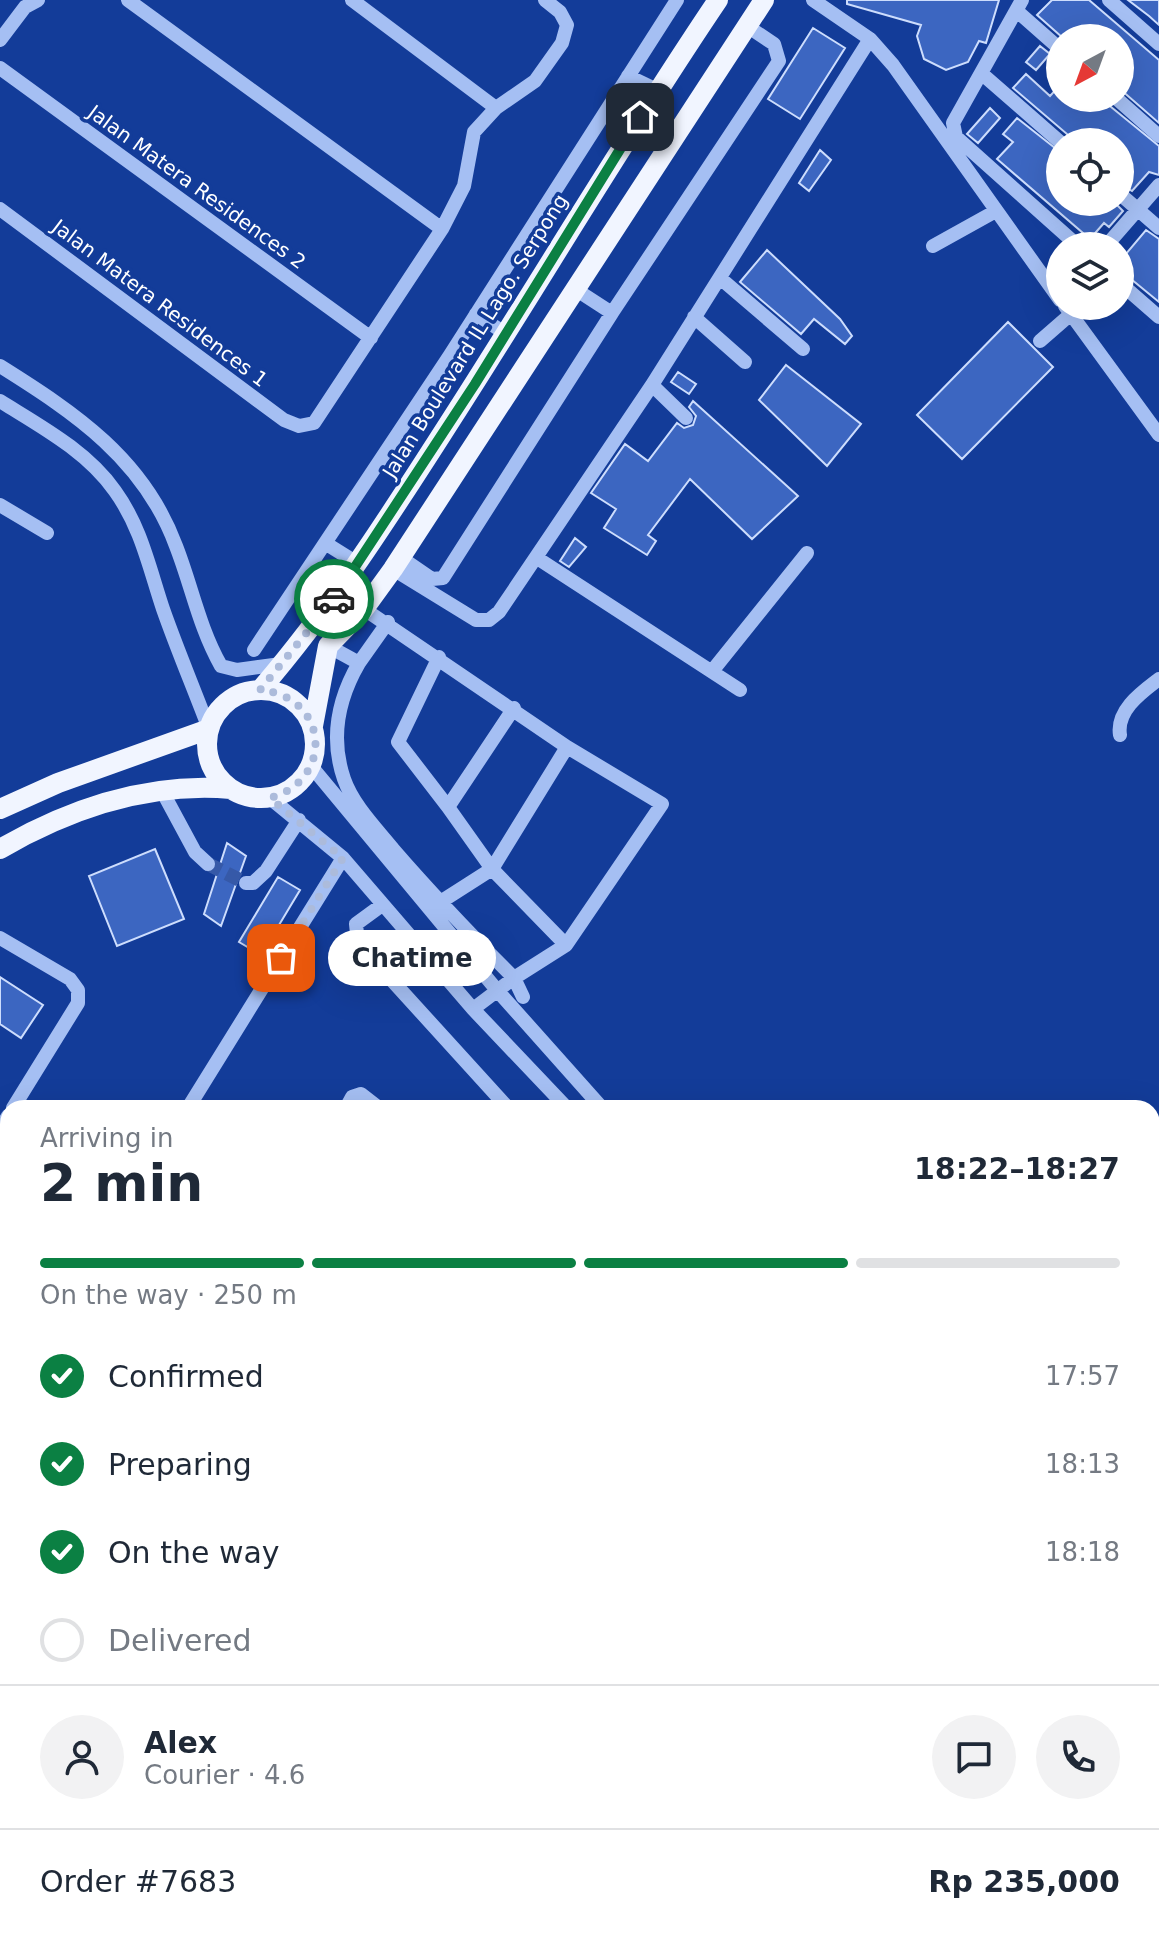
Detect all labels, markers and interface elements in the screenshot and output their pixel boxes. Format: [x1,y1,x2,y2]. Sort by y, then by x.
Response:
north arrow [1046,24,1134,112]
map controls [1046,24,1134,320]
pin [606,83,674,151]
icon: home [618,95,662,139]
street label: Jalan Matera Residences 2 [82,99,311,274]
button: locate [1046,128,1134,216]
street label: Jalan Boulevard IL Lago. Serpong [376,190,573,484]
street label: Jalan Matera Residences 1 [46,213,272,392]
button: layers [1046,232,1134,320]
courier [294,559,374,639]
icon: car [312,577,356,621]
pin [247,924,315,992]
callout: Chatime [329,930,497,986]
icon: bag [259,936,303,980]
text: Chatime [351,943,473,973]
text: Arriving in [40,1123,174,1153]
text: 18:22–18:27 [914,1151,1120,1186]
text: 2 min [40,1153,203,1213]
text: On the way · 250 m [40,1280,297,1310]
icon: check [40,1354,84,1398]
text: Confirmed [108,1359,264,1394]
text: 17:57 [1045,1361,1120,1391]
icon: check [40,1442,84,1486]
text: Preparing [108,1447,252,1482]
text: 18:13 [1045,1449,1120,1479]
icon: check [40,1530,84,1574]
text: On the way [108,1535,280,1570]
text: 18:18 [1045,1537,1120,1567]
text: Delivered [108,1623,252,1658]
button: person [40,1715,124,1799]
button: chat [932,1715,1016,1799]
button: phone [1036,1715,1120,1799]
text: Alex [144,1725,217,1760]
text: Courier · 4.6 [144,1760,305,1790]
text: Order #7683 [40,1864,236,1899]
text: Rp 235,000 [928,1864,1120,1899]

